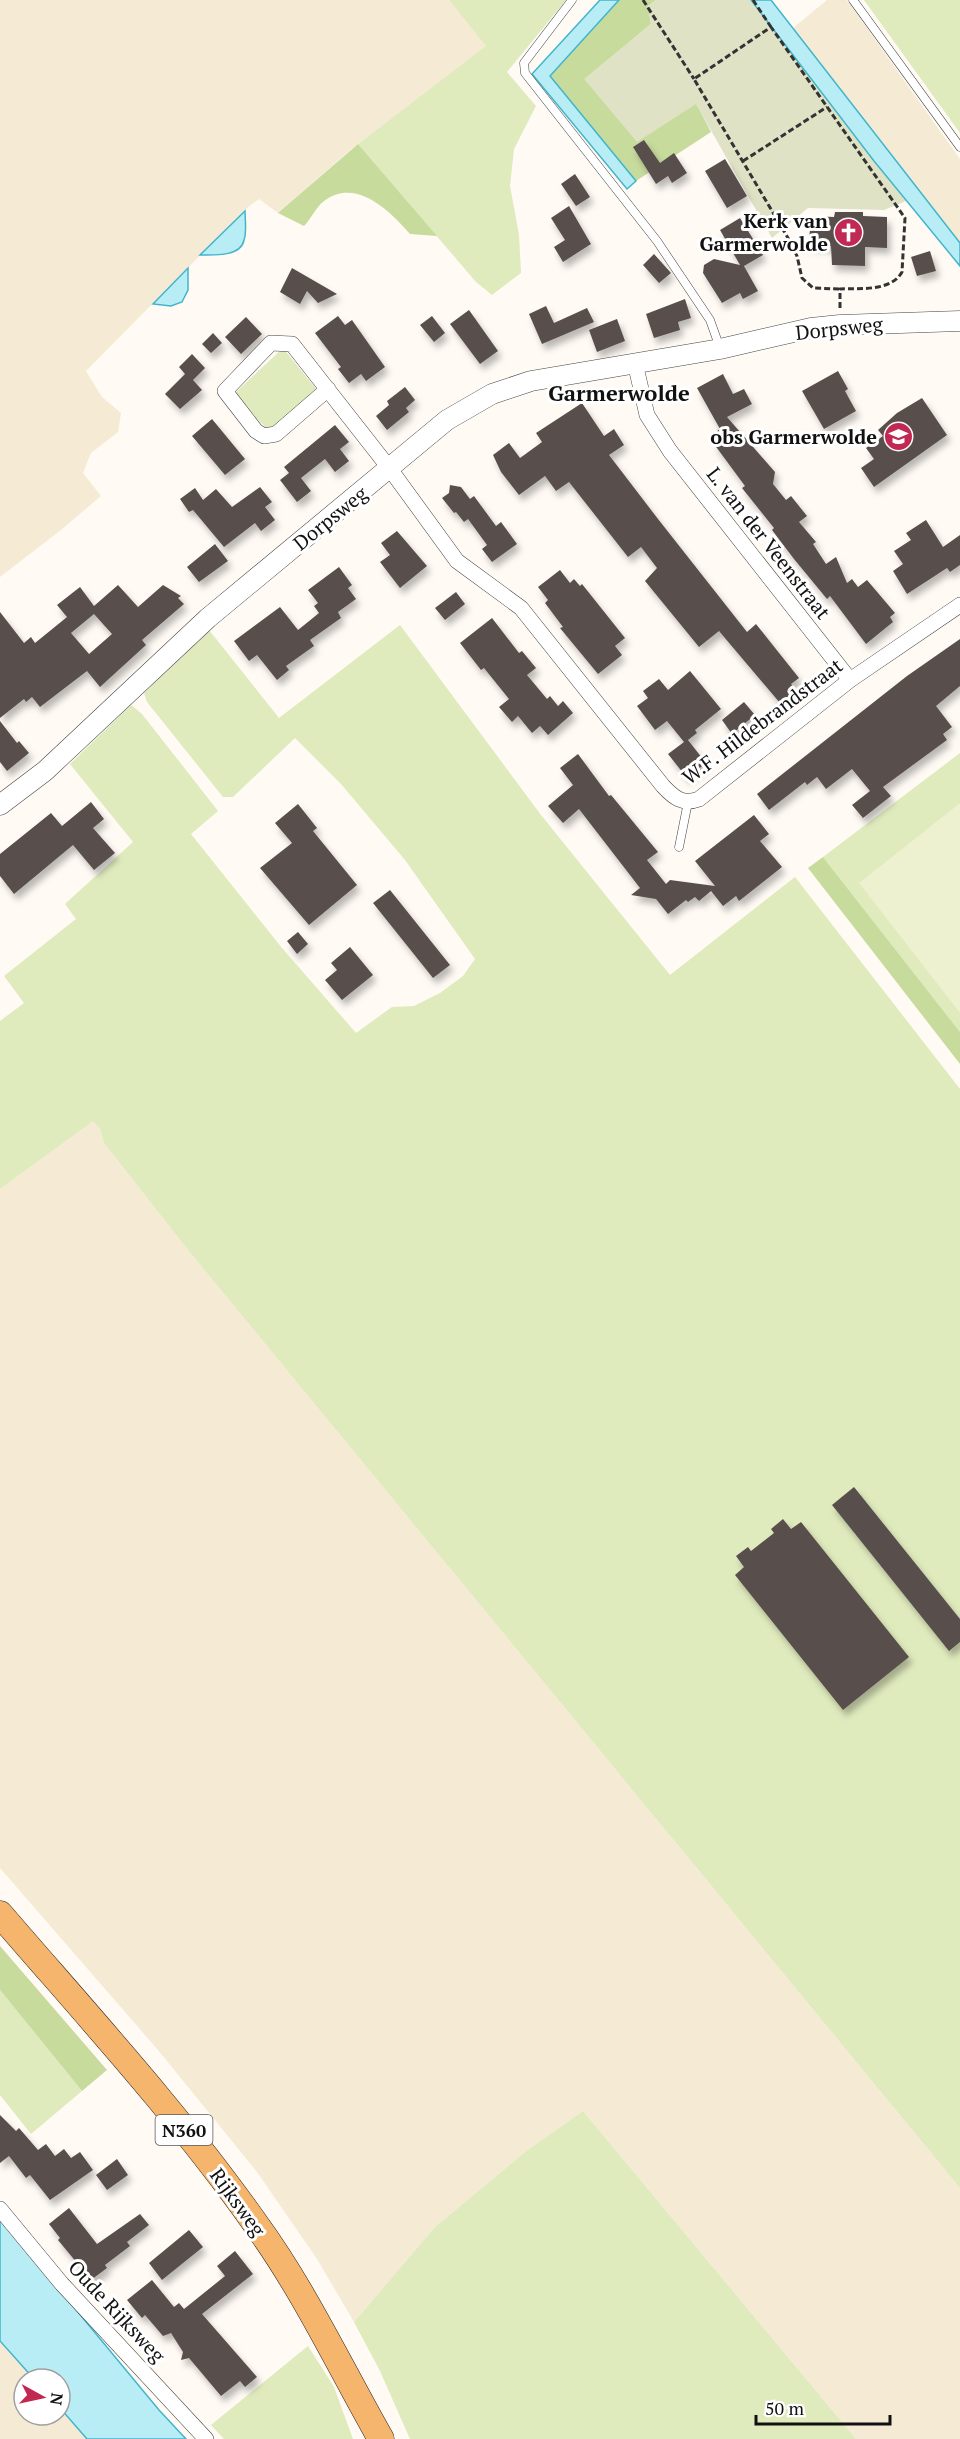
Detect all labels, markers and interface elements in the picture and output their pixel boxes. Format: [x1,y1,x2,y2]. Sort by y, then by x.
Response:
place label: Kerk van Garmerwolde [699,207,828,257]
church icon: Kerk van Garmerwolde [833,216,865,248]
street label: Dorpsweg [794,310,885,346]
district label: Garmerwolde [548,378,690,407]
school or university icon: obs Garmerwolde [882,420,914,452]
place label: obs Garmerwolde [710,423,877,450]
street label: L. van der Veenstraat [701,461,837,625]
street label: Dorpsweg [287,480,373,556]
street label: W.F. Hildebrandstraat [676,651,848,790]
road number: N360 [156,2115,213,2145]
street label: Rijksweg [204,2162,272,2242]
street label: Oude Rijksweg [63,2254,172,2368]
north arrow [12,2367,72,2427]
scale bar [756,2388,890,2426]
text: N [45,2392,69,2407]
text: 50 m [765,2396,805,2420]

